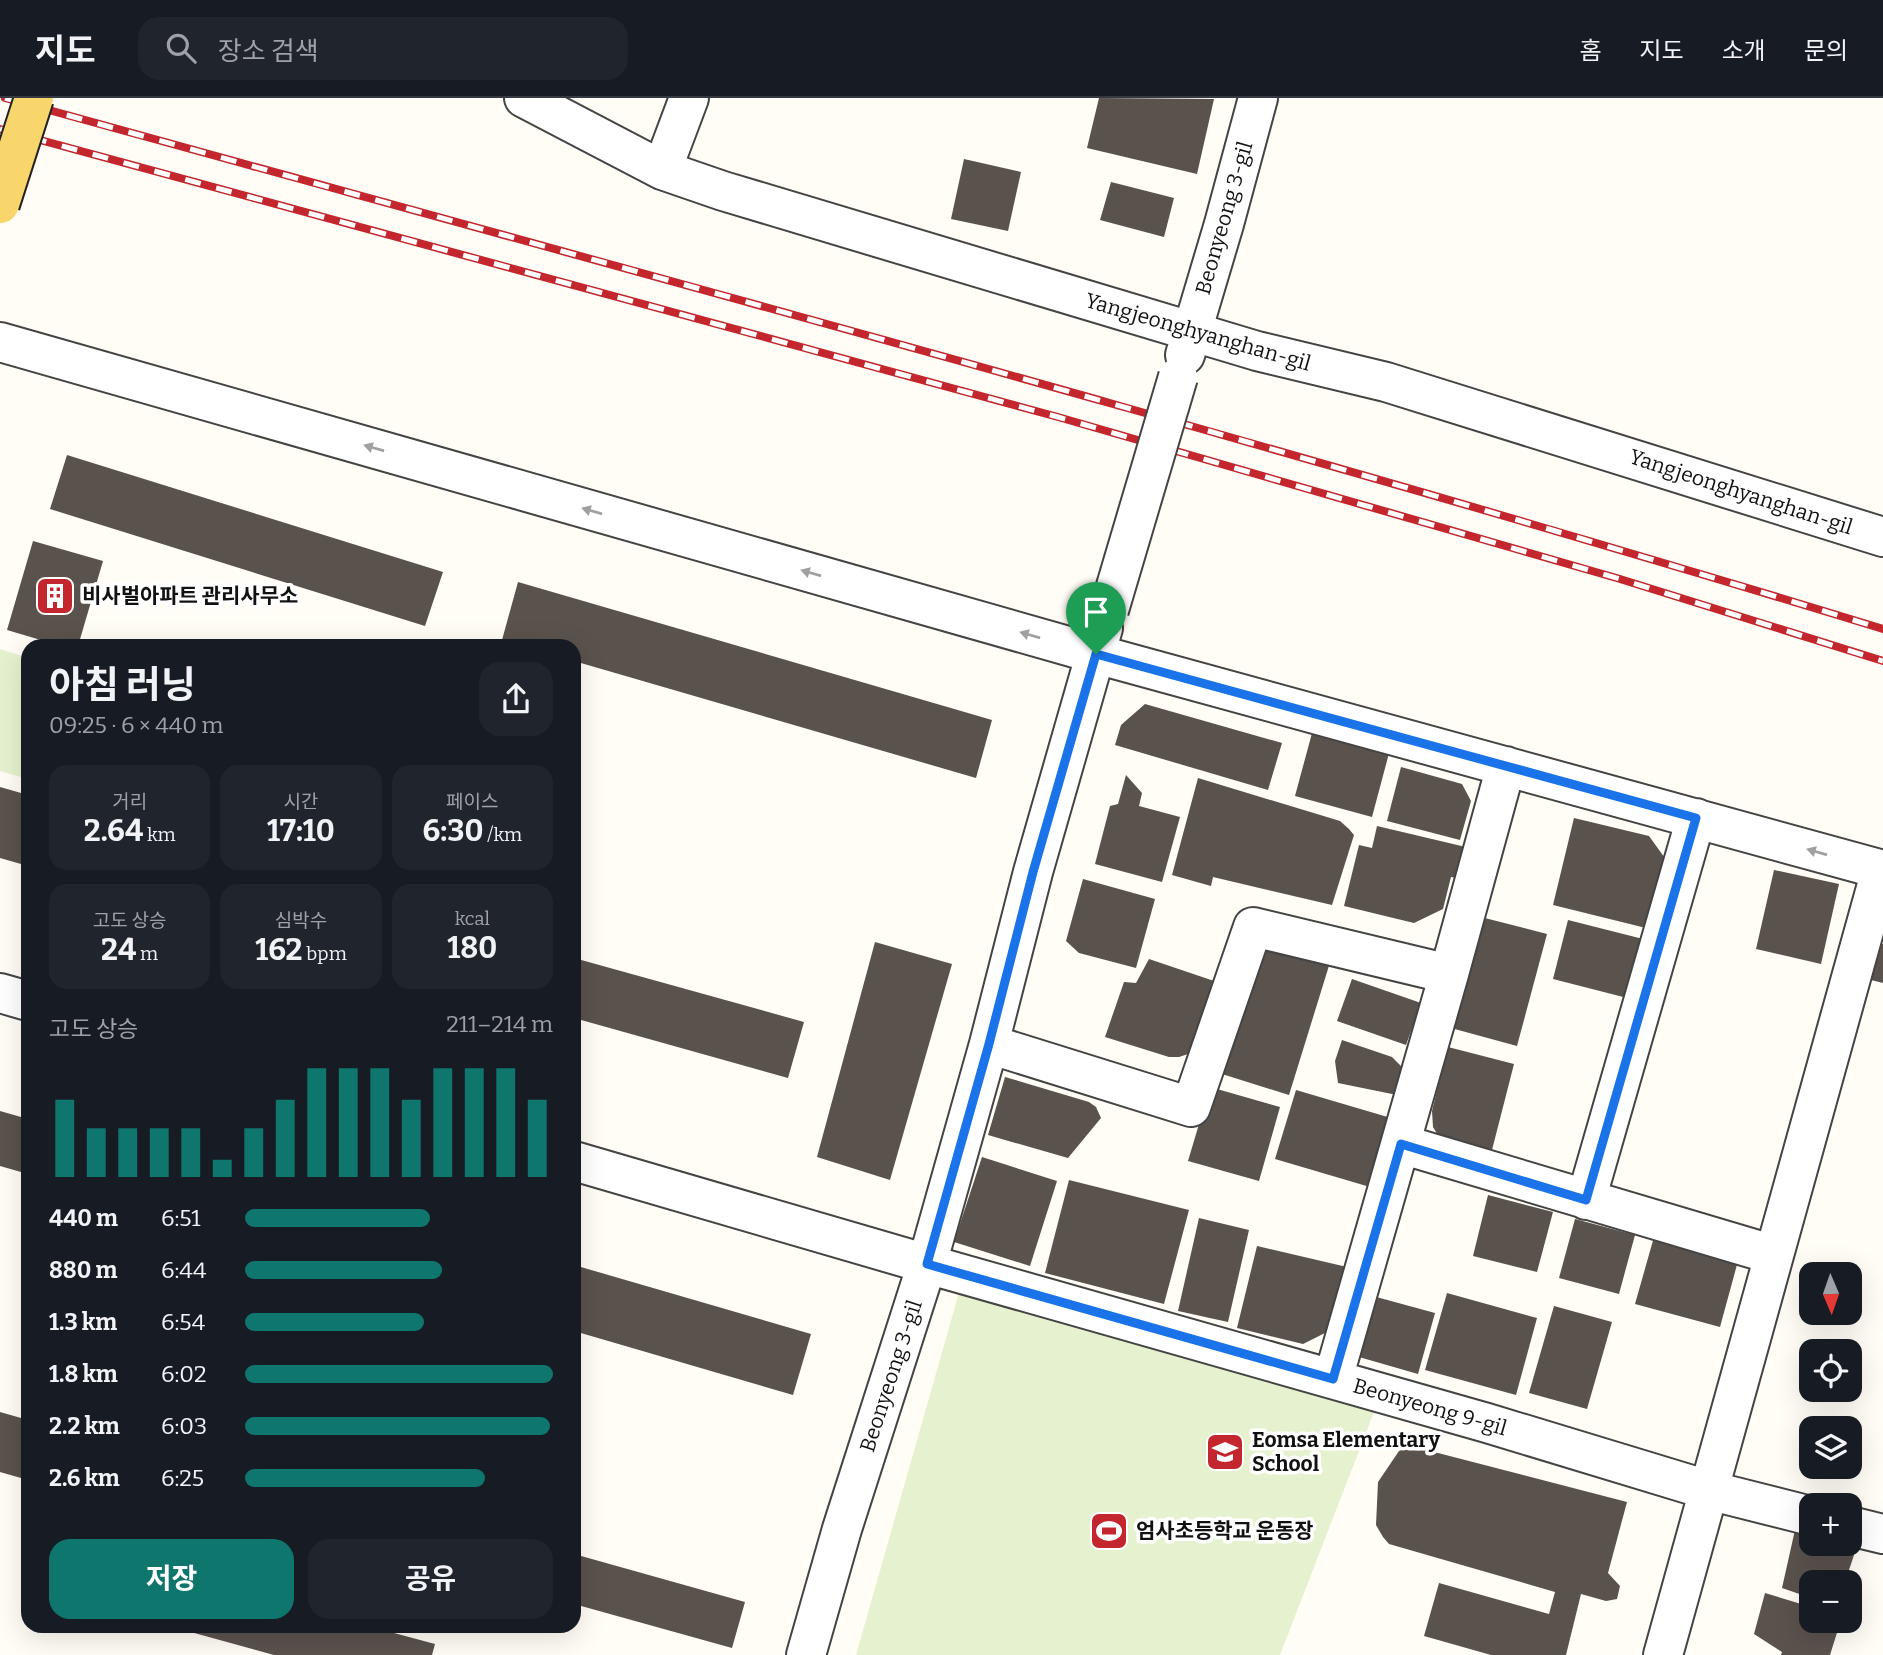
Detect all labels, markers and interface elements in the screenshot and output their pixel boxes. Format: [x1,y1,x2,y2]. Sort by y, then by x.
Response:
search box [138,17,628,80]
icon: search [162,29,200,67]
text: 지도 [35,31,96,71]
text: 장소 검색 [218,36,319,67]
text: 홈 [1579,37,1601,65]
text: 지도 [1639,37,1684,65]
text: 소개 [1722,37,1766,65]
text: 문의 [1804,37,1848,65]
street label: Beonyeong 3-gil [1190,138,1258,298]
street label: Yangjeonghyanghan-gil [1082,287,1314,377]
one-way arrow [363,443,384,453]
street label: Yangjeonghyanghan-gil [1626,444,1856,540]
one-way arrow [582,505,603,515]
one-way arrow [801,567,822,577]
building icon: 비사벌아파트 관리사무소 [34,575,76,617]
pin [1066,582,1126,654]
place label: 비사벌아파트 관리사무소 [82,583,298,609]
icon: arrive [1077,593,1115,631]
one-way arrow [1019,629,1041,640]
text: 아침 러닝 [49,662,196,708]
button: share [479,662,553,736]
text: 09:25 · 6 × 440 m [49,711,224,739]
text: 거리 [112,790,147,813]
text: 시간 [284,790,318,813]
text: 페이스 [446,790,499,813]
text: 2.64 [84,813,143,849]
text: 17:10 [267,813,335,849]
text: 6:30 [422,813,484,849]
text: km [143,823,176,846]
text: /km [484,823,522,846]
one-way arrow [1806,846,1828,857]
text: kcal [455,907,490,930]
text: 고도 상승 [93,909,167,932]
text: 심박수 [275,909,327,932]
text: 180 [447,930,497,966]
text: 24 [101,932,136,968]
text: 162 [255,932,303,968]
text: m [136,942,158,965]
text: bpm [303,942,347,965]
text: 211–214 m [446,1010,553,1038]
text: 고도 상승 [49,1015,138,1043]
text: 440 m [49,1204,118,1232]
text: 6:51 [161,1204,201,1232]
text: 880 m [49,1256,117,1284]
text: 6:44 [161,1256,206,1284]
north arrow [1799,1262,1862,1325]
map controls [1799,1262,1862,1633]
street label: Beonyeong 3-gil [854,1297,928,1455]
text: 1.3 km [49,1308,117,1336]
text: 6:54 [161,1308,205,1336]
button: locate [1799,1339,1862,1402]
text: 1.8 km [49,1360,118,1388]
text: 6:02 [161,1360,207,1388]
street label: Beonyeong 9-gil [1350,1373,1510,1441]
text: 2.2 km [49,1412,120,1440]
text: 6:03 [161,1412,207,1440]
button: layers [1799,1416,1862,1479]
place label: Eomsa Elementary School [1252,1427,1441,1477]
school or university icon: Eomsa Elementary School [1204,1431,1246,1473]
text: 2.6 km [49,1464,120,1492]
text: 6:25 [161,1464,204,1492]
button: + [1799,1493,1862,1556]
sports icon: 엄사초등학교 운동장 [1088,1510,1130,1552]
place label: 엄사초등학교 운동장 [1136,1518,1314,1544]
button: 저장 [49,1539,294,1619]
button: 공유 [308,1539,553,1619]
button: − [1799,1570,1862,1633]

